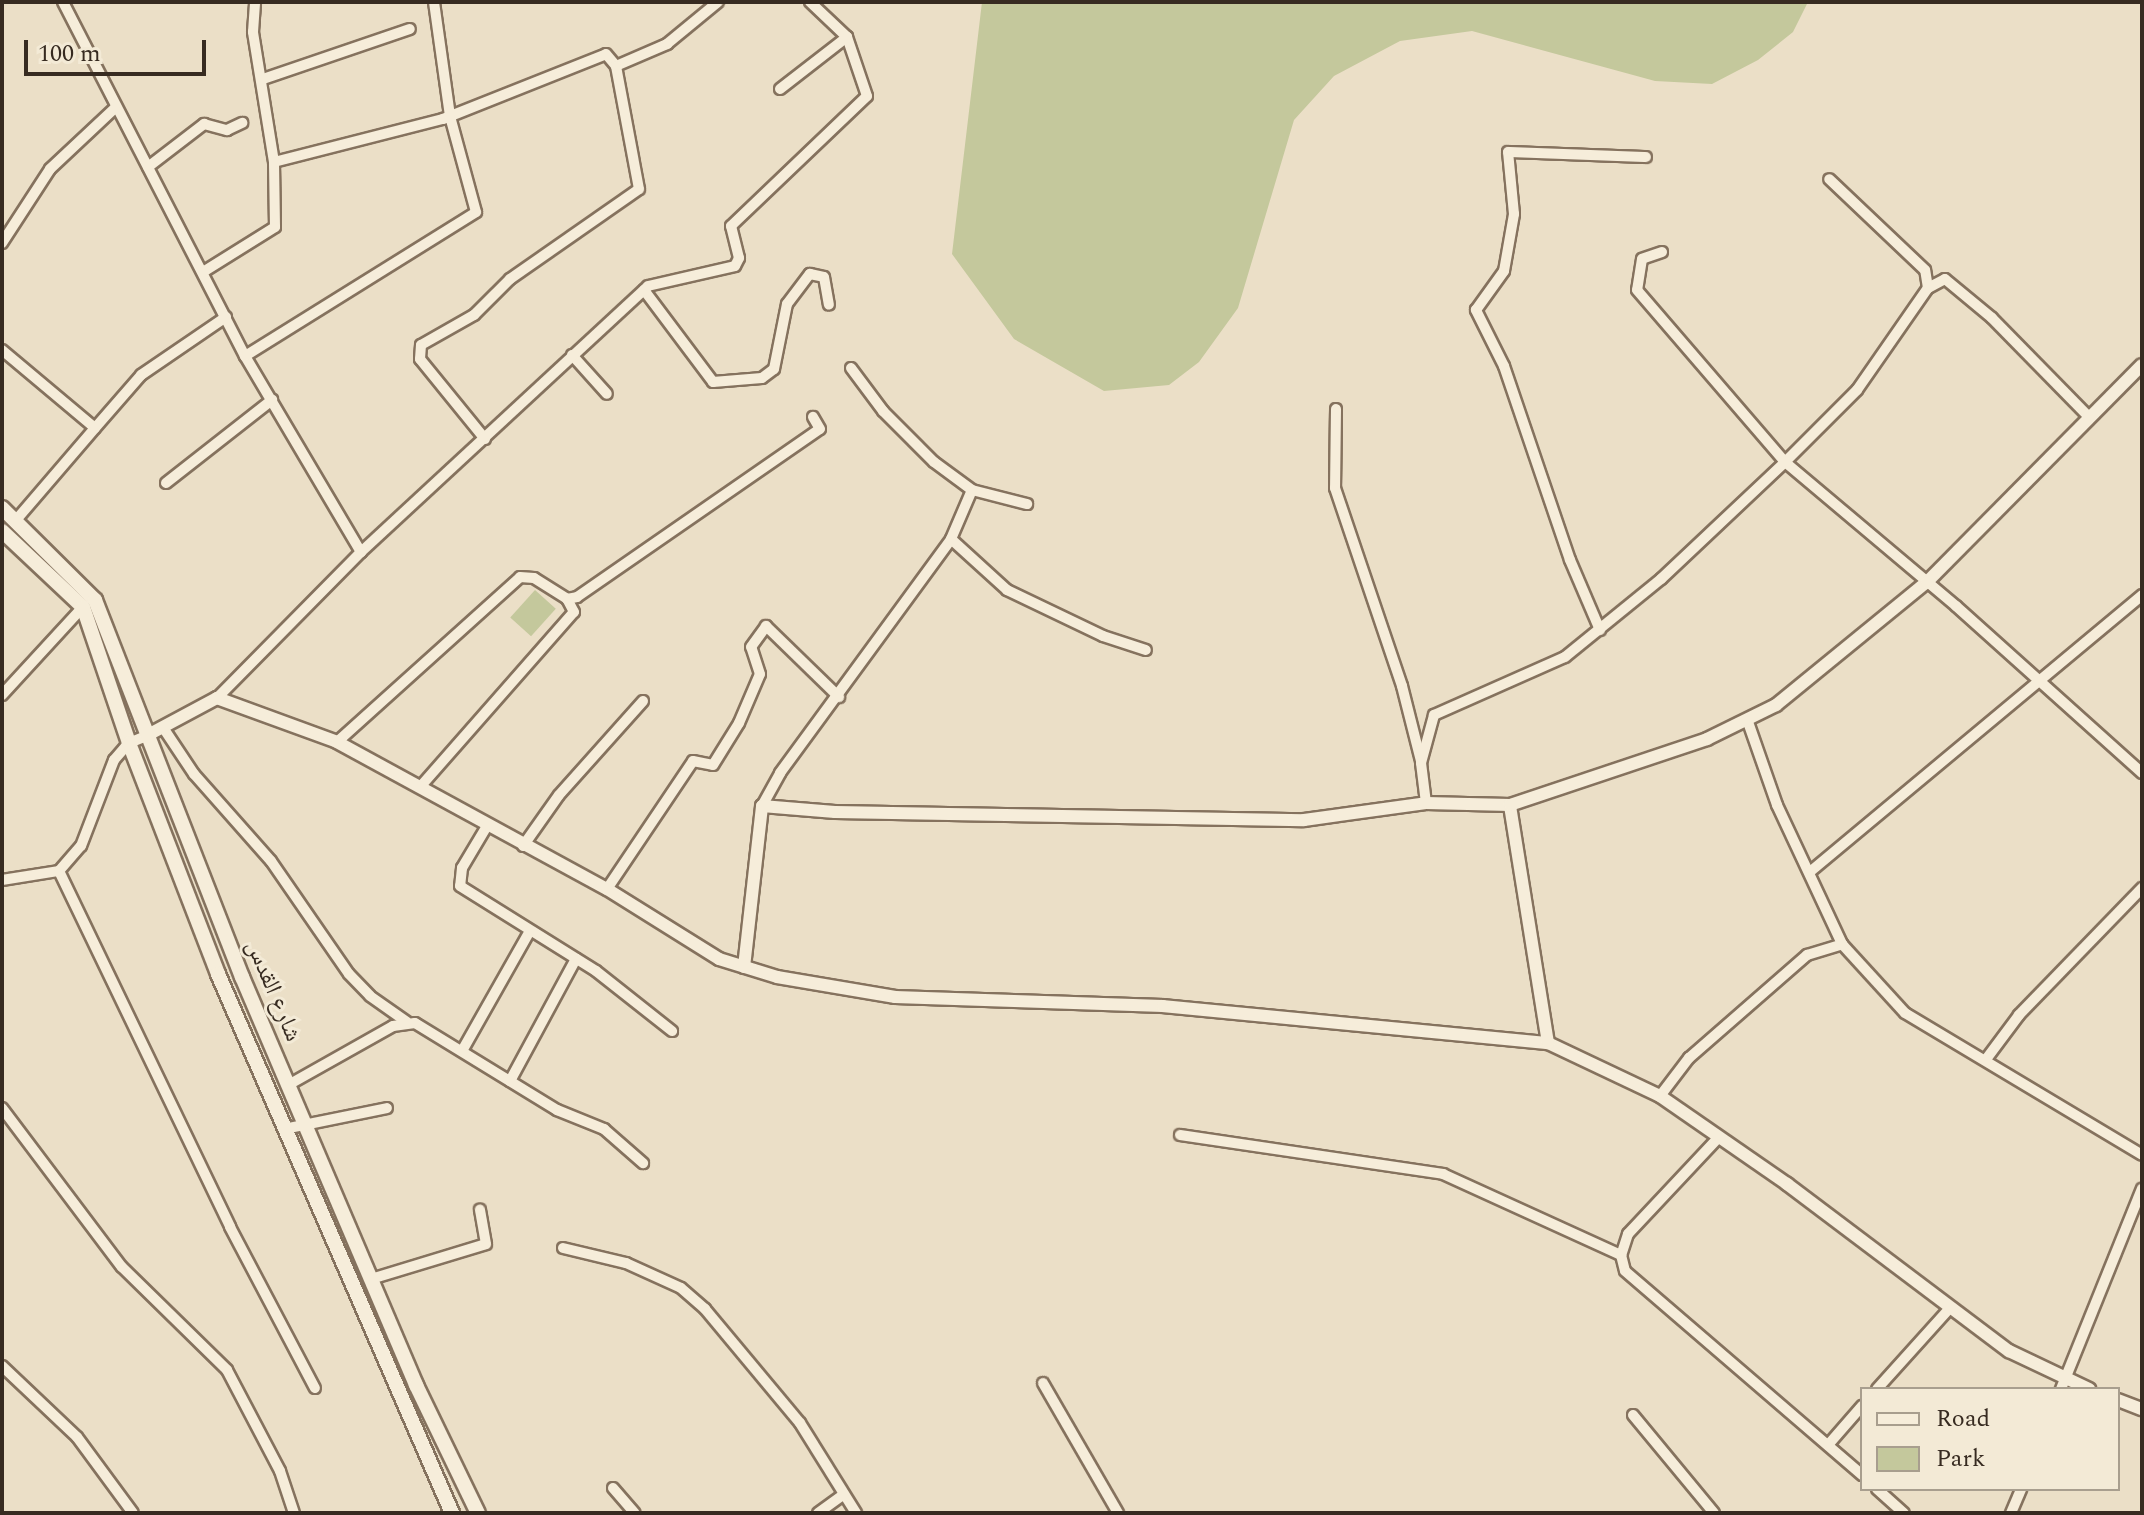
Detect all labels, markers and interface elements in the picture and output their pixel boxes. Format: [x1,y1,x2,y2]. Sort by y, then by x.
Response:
scale bar [28,24,210,74]
text: 100 m [38,36,101,72]
street label: شارع القدس [239,936,307,1046]
legend [1860,1387,2120,1491]
text: Road [1936,1401,1990,1437]
text: Park [1936,1441,1986,1477]

